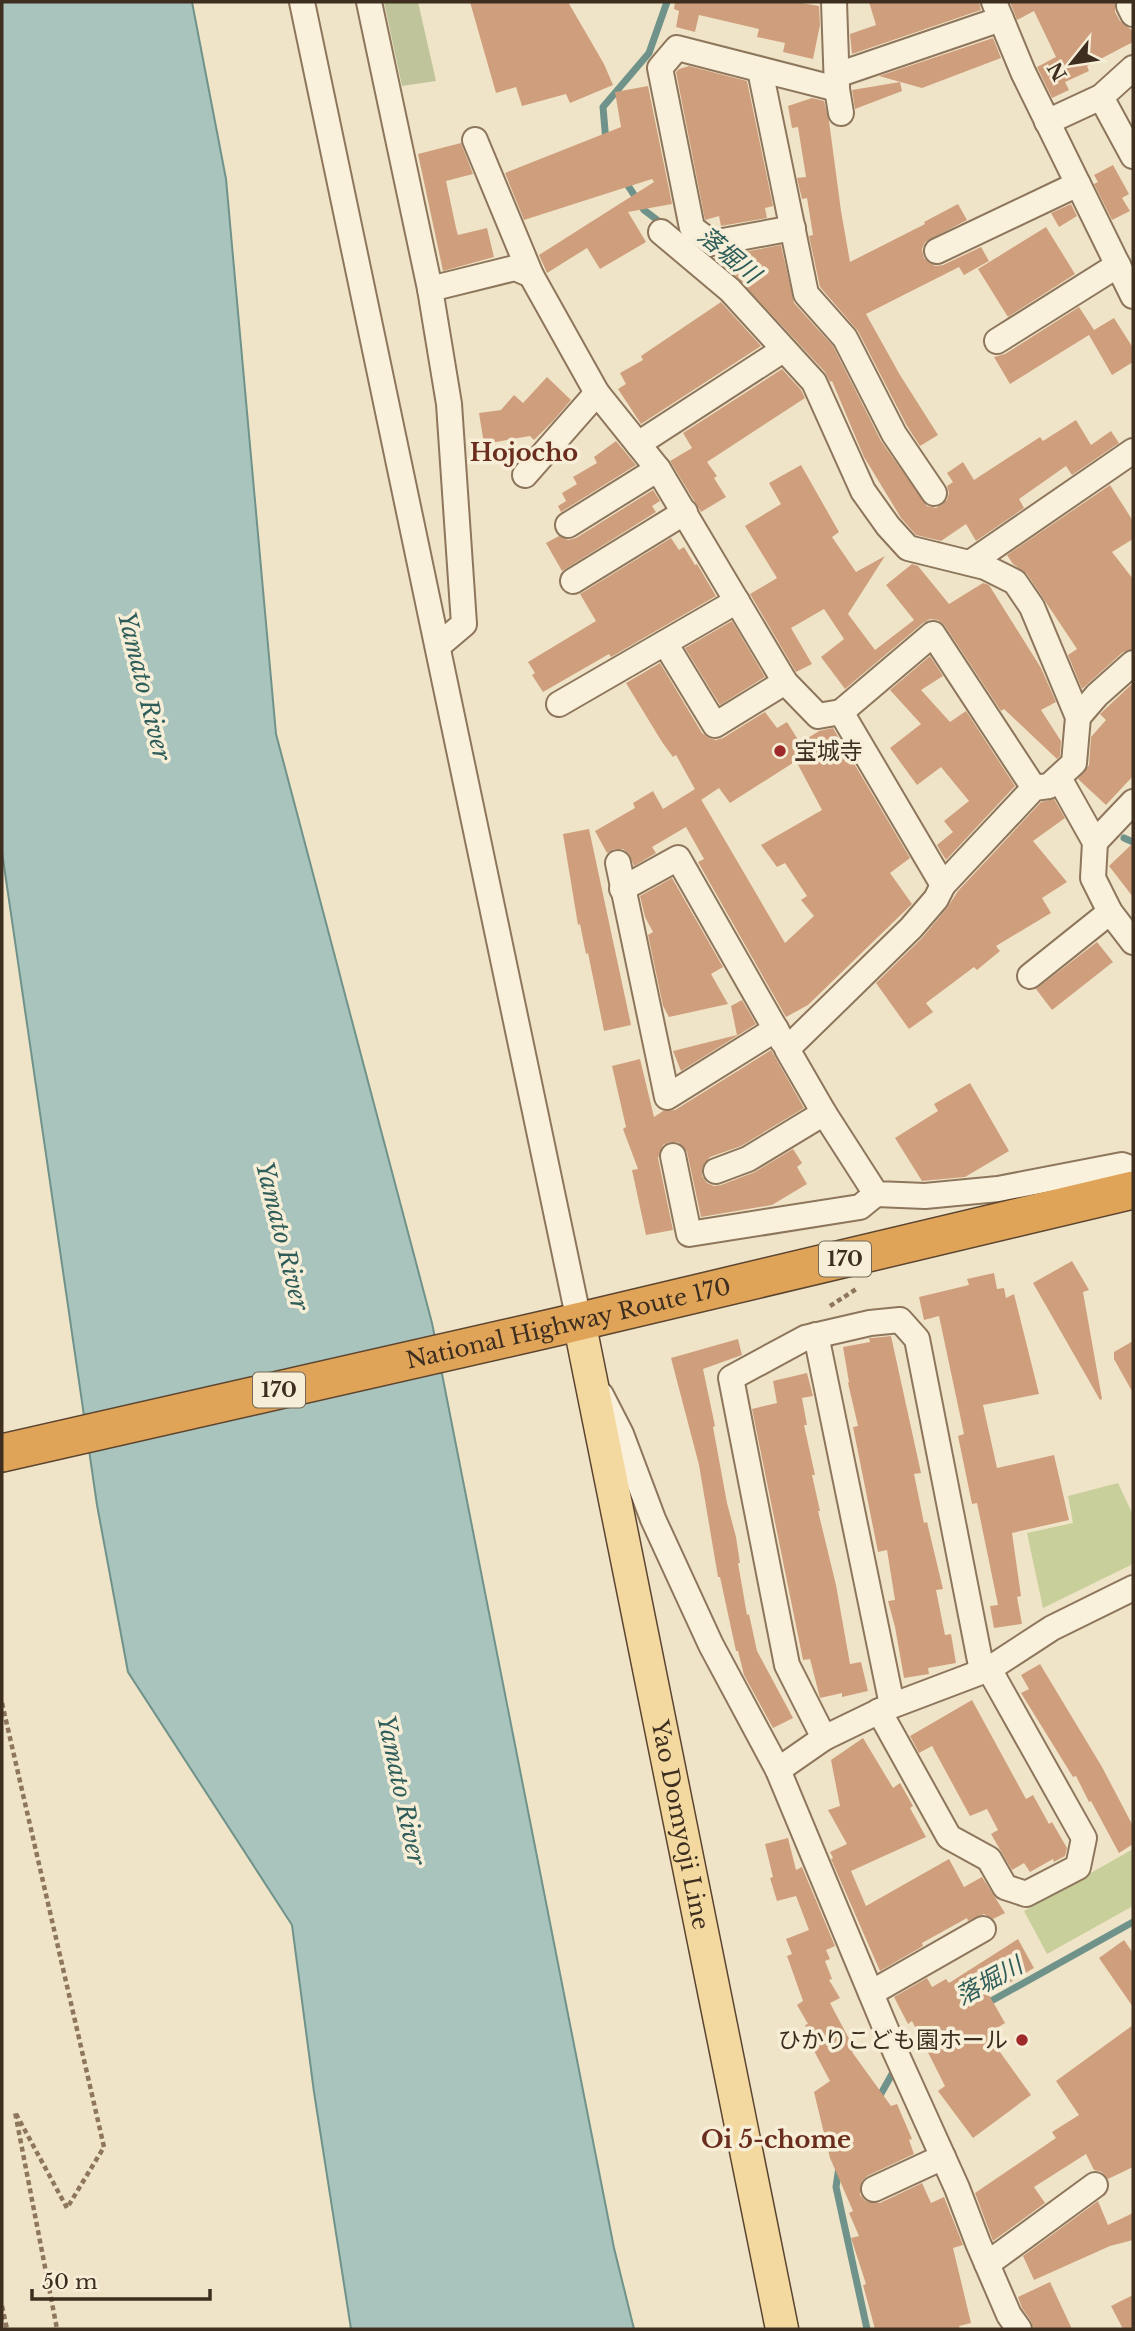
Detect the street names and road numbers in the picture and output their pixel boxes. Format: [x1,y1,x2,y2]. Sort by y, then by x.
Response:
road number: 170 [819,1242,871,1276]
street label: National Highway Route 170 [403,1272,734,1375]
road number: 170 [253,1372,305,1408]
street label: Yao Domyoji Line [646,1717,715,1932]

